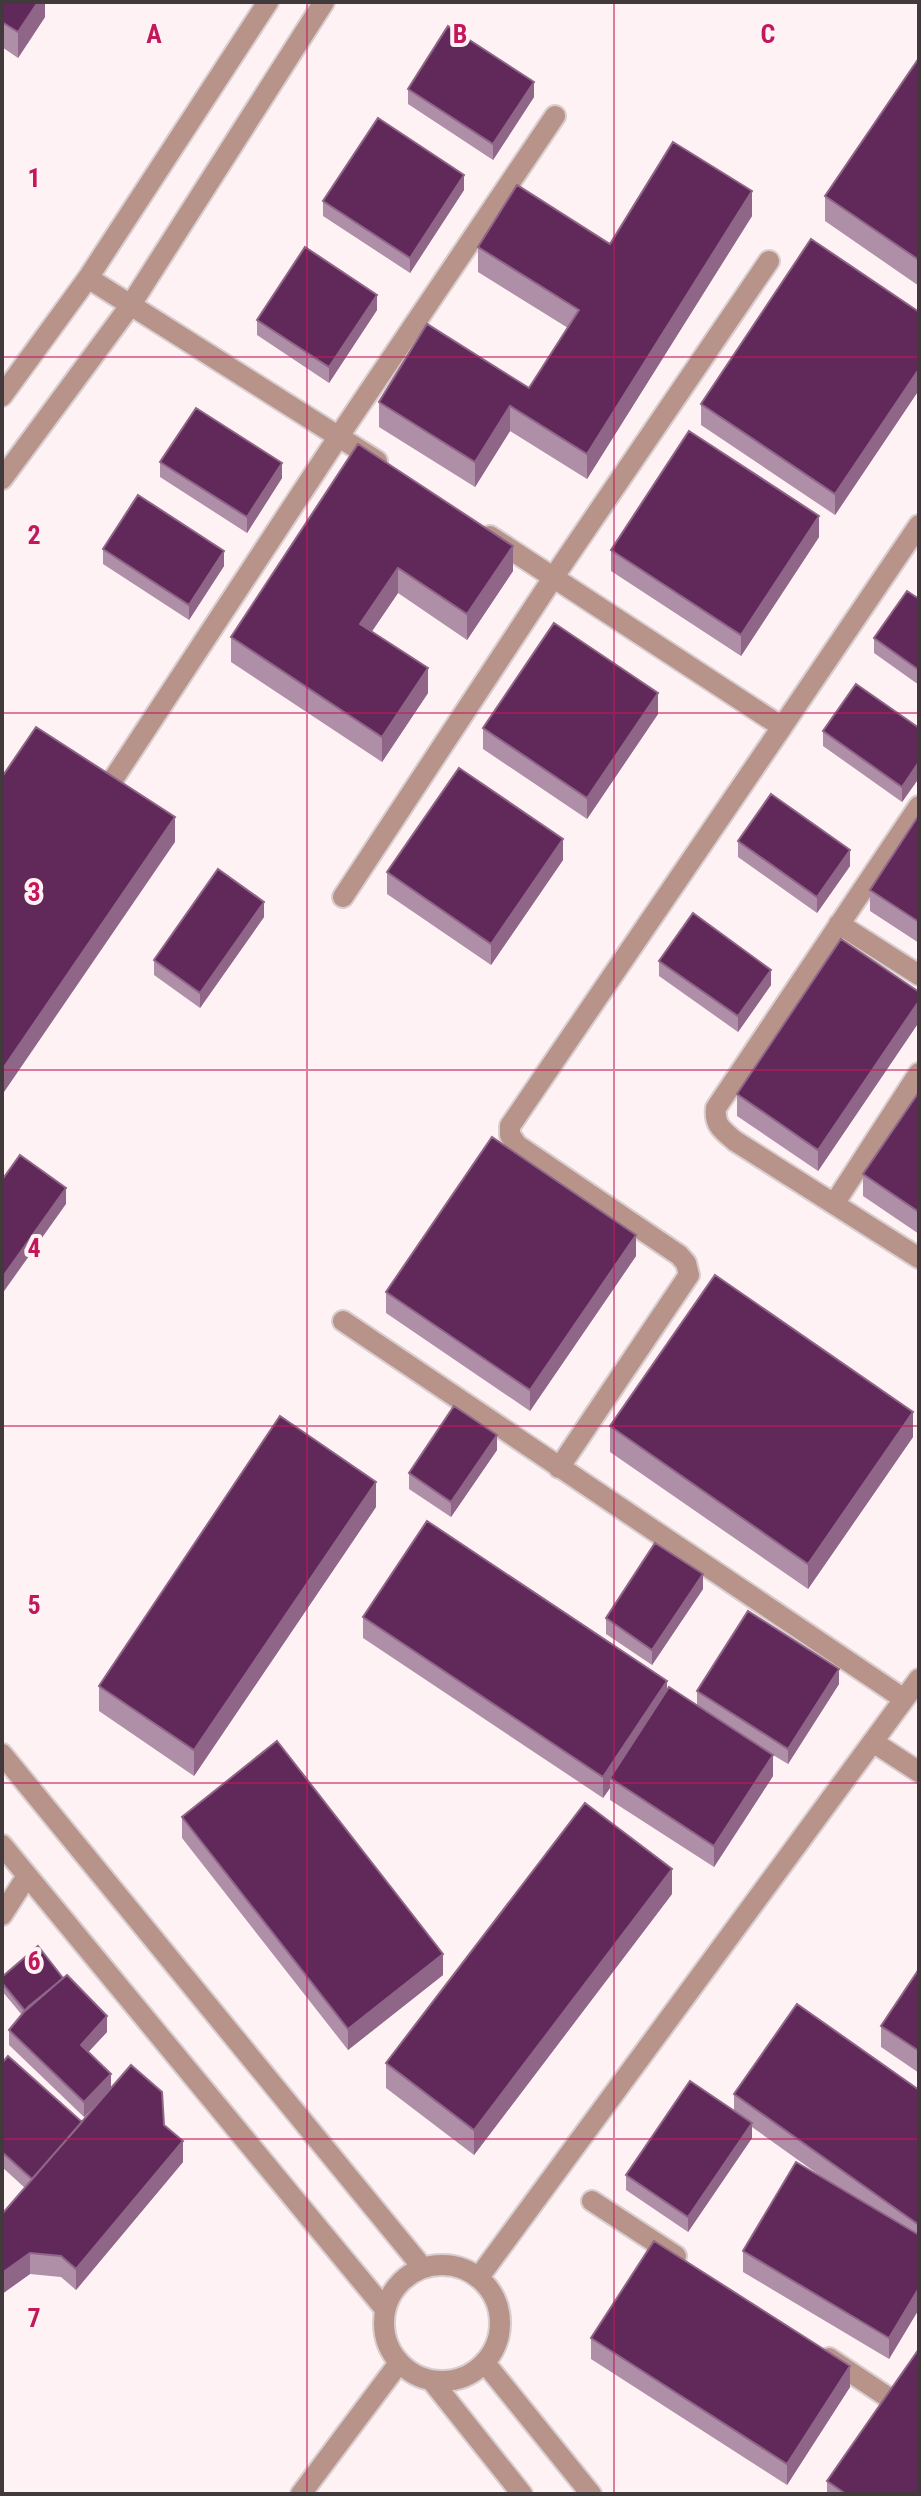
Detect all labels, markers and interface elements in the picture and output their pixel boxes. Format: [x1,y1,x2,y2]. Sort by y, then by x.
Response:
text: A [146,19,162,49]
text: B [453,19,467,49]
text: C [761,19,776,49]
text: 1 [27,163,41,193]
text: 2 [27,520,41,550]
text: 3 [27,877,41,907]
text: 4 [27,1233,41,1263]
text: 5 [27,1590,41,1620]
text: 6 [27,1946,41,1976]
text: 7 [27,2303,41,2333]

